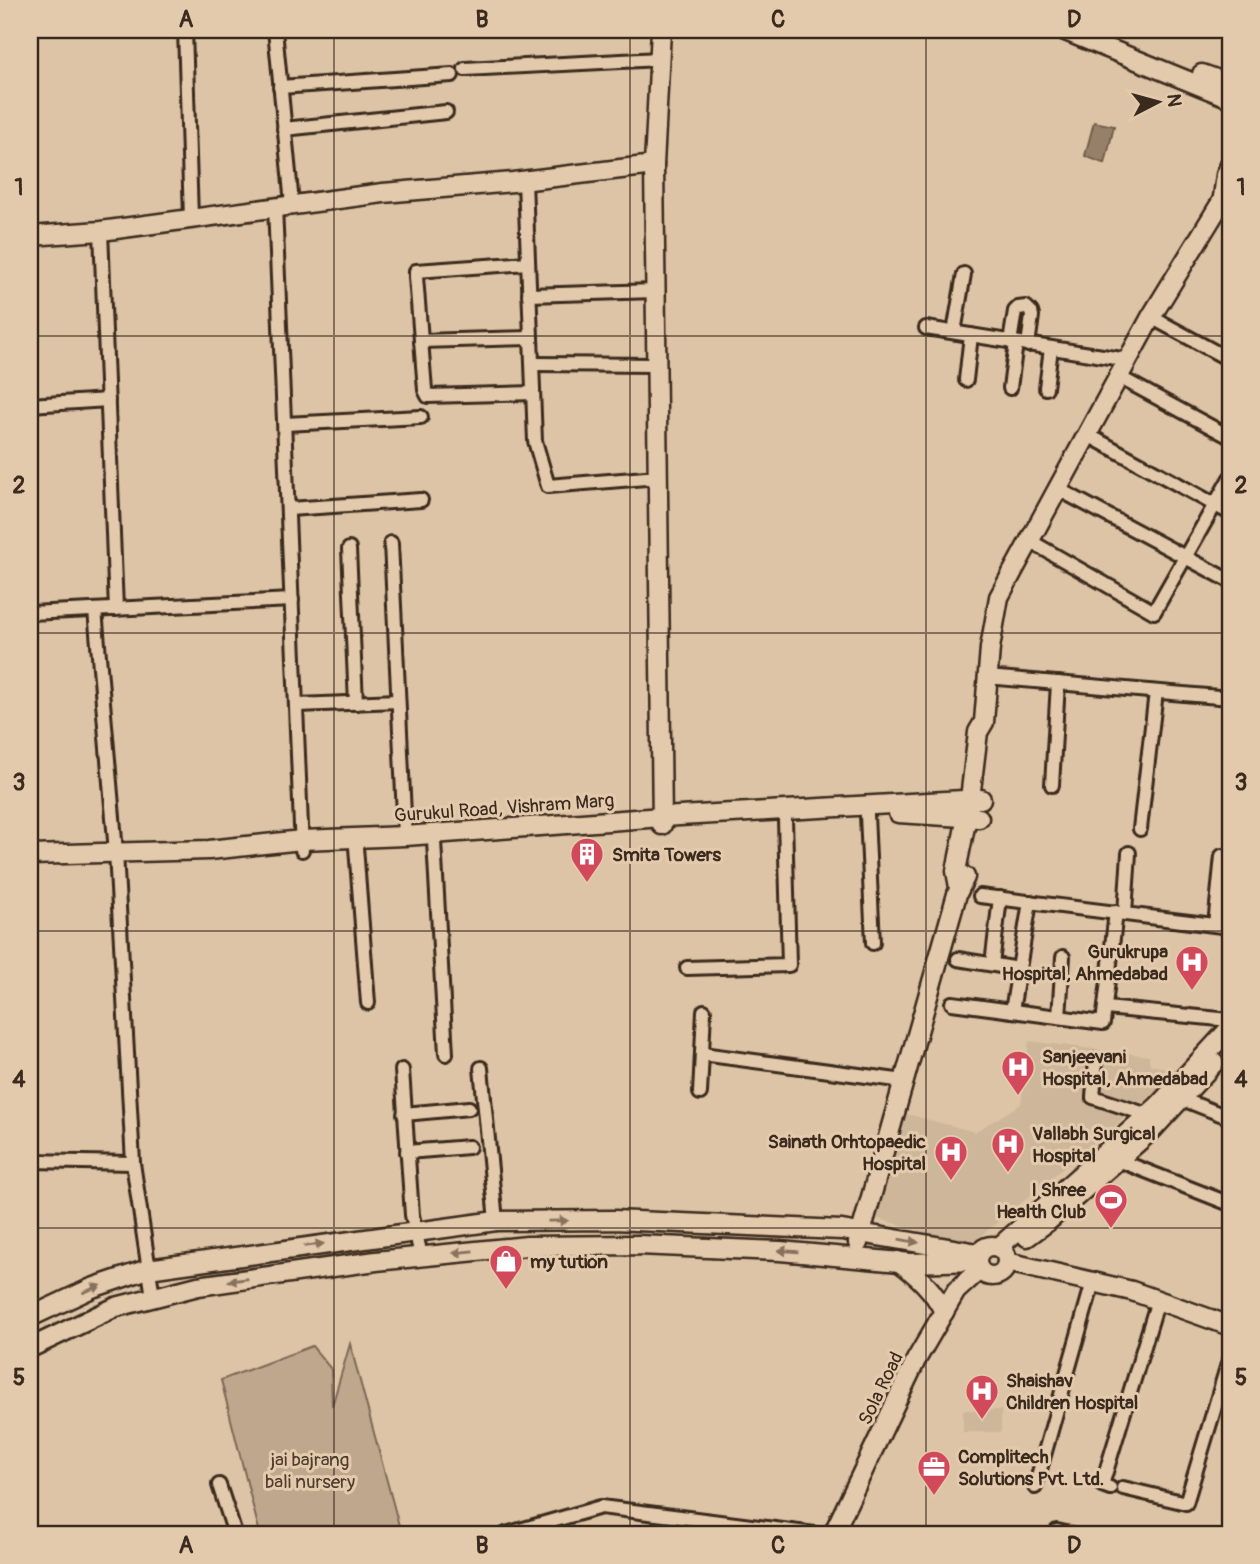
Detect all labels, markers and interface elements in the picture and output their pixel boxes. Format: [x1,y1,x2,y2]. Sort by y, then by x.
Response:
text: A [179,5,194,34]
text: B [475,5,489,34]
text: C [771,5,785,34]
text: D [1067,5,1081,34]
north arrow [1124,66,1194,136]
text: N [1161,93,1187,108]
text: 1 [15,173,24,202]
text: 1 [1237,173,1246,202]
text: 2 [13,471,26,500]
text: 2 [1235,471,1248,500]
text: 3 [13,768,25,797]
text: 3 [1235,768,1247,797]
street label: Gurukul Road, Vishram Marg [393,788,615,828]
building icon: Smita Towers [568,835,606,884]
place label: Smita Towers [612,843,722,867]
place label: Gurukrupa Hospital, Ahmedabad [1002,940,1168,986]
hospital icon: Gurukrupa Hospital, Ahmedabad [1173,943,1211,992]
place label: Sanjeevani Hospital, Ahmedabad [1042,1045,1208,1091]
hospital icon: Sanjeevani Hospital, Ahmedabad [999,1048,1037,1097]
text: 4 [12,1065,26,1094]
text: 4 [1234,1065,1248,1094]
place label: Vallabh Surgical Hospital [1032,1122,1156,1168]
hospital icon: Vallabh Surgical Hospital [989,1125,1027,1174]
place label: Sainath Orhtopaedic Hospital [768,1130,926,1176]
hospital icon: Sainath Orhtopaedic Hospital [932,1133,970,1182]
place label: I Shree Health Club [996,1178,1087,1224]
sports icon: I Shree Health Club [1092,1181,1130,1230]
one-way arrow [547,1215,569,1227]
one-way arrow [898,1236,920,1247]
one-way arrow [303,1239,325,1250]
shop icon: my tution [487,1242,525,1291]
one-way arrow [777,1246,799,1257]
one-way arrow [452,1247,474,1258]
place label: my tution [530,1250,608,1274]
one-way arrow [226,1275,248,1286]
one-way arrow [82,1283,102,1295]
street label: Sola Road [853,1348,909,1429]
text: 5 [13,1363,25,1392]
text: 5 [1235,1363,1247,1392]
place label: Shaishav Children Hospital [1006,1369,1138,1415]
hospital icon: Shaishav Children Hospital [963,1372,1001,1421]
place label: Complitech Solutions Pvt. Ltd. [958,1445,1104,1491]
park label: jai bajrang bali nursery [265,1448,355,1494]
office icon: Complitech Solutions Pvt. Ltd. [915,1448,953,1497]
text: A [179,1531,194,1560]
text: B [475,1531,489,1560]
text: C [771,1531,785,1560]
text: D [1067,1531,1081,1560]

